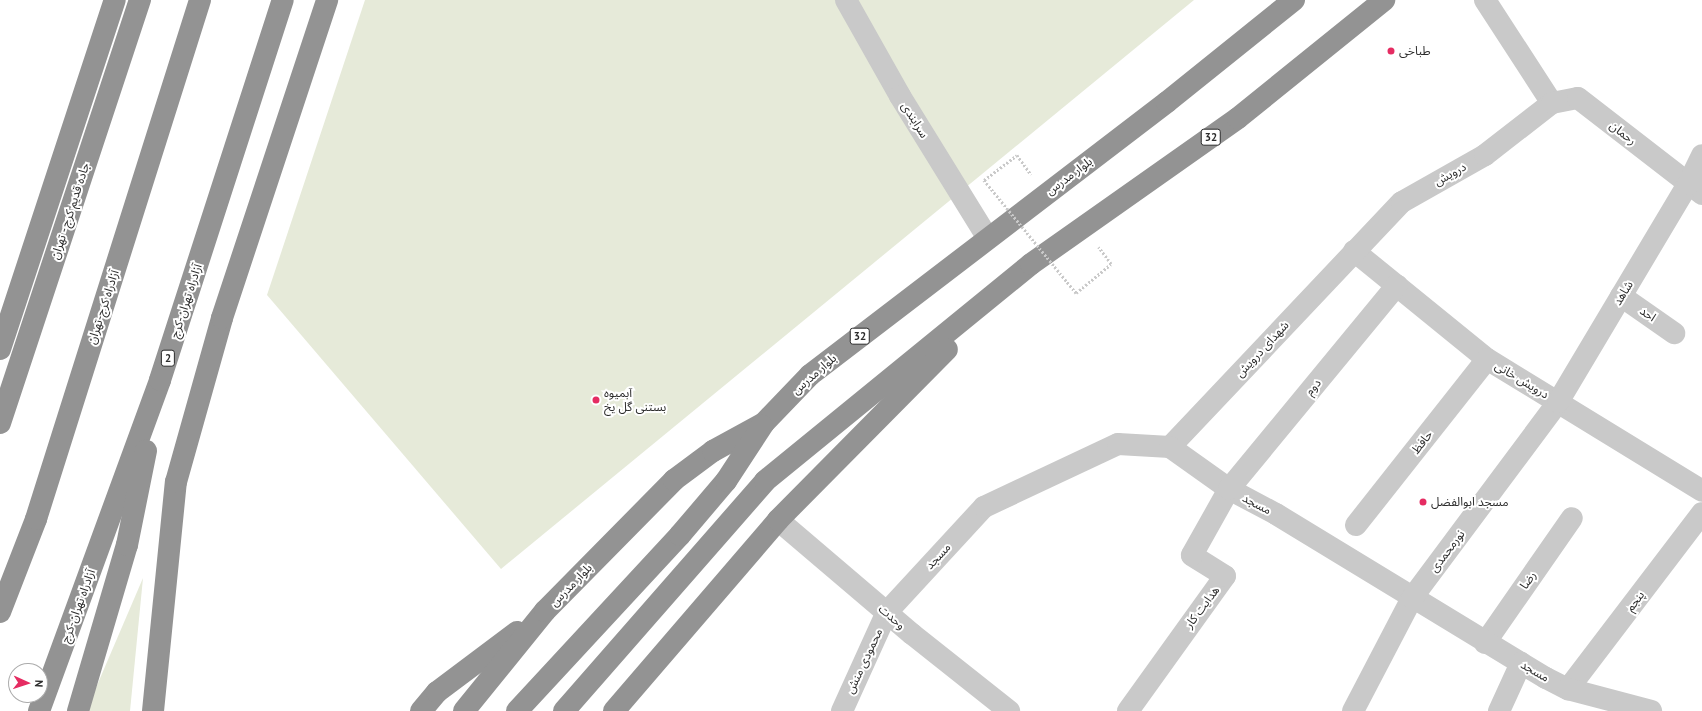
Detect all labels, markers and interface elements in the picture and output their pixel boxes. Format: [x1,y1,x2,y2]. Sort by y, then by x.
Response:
place label: طباخی [1399,44,1431,58]
marker: طباخی [1386,46,1396,56]
street label: سرابندی [898,99,932,141]
street label: رحمان [1607,118,1639,148]
road number: 32 [1200,128,1222,146]
street label: بلوار مدرس [1043,154,1095,198]
street label: درویش [1432,159,1468,189]
street label: جاده قدیم کرج - تهران [47,160,93,262]
street label: آزادراه تهران-کرج [167,262,205,340]
street label: آزادراه کرج-تهران [84,268,122,346]
street label: شاهد [1610,278,1636,308]
street label: احد [1637,303,1659,325]
street label: شهدای درویش [1232,318,1292,380]
road number: 32 [849,327,871,345]
road number: 2 [160,349,176,367]
street label: بلوار مدرس [789,351,839,397]
street label: درویش خانی [1493,358,1551,402]
street label: دوم [1302,376,1324,398]
place label: آبمیوه بستنی گل یخ [604,386,666,414]
marker: آبمیوه بستنی گل یخ [591,395,601,405]
street label: حافظ [1408,427,1436,457]
street label: مسجد [1240,490,1274,518]
place label: مسجد ابوالفضل [1431,495,1509,509]
marker: مسجد ابوالفضل [1418,497,1428,507]
street label: نورمحمدی [1426,527,1468,575]
street label: مسجد [922,540,954,572]
street label: بلوار مدرس [547,561,595,609]
street label: آزادراه تهران-کرج [58,567,98,645]
street label: رضا [1517,568,1539,592]
street label: هدایت کار [1182,583,1222,631]
street label: پنجم [1623,588,1647,614]
street label: وحدت [876,601,908,633]
street label: محمودی منش [843,626,885,696]
street label: مسجد [1518,657,1552,685]
north arrow [8,663,48,703]
text: N [32,680,46,688]

